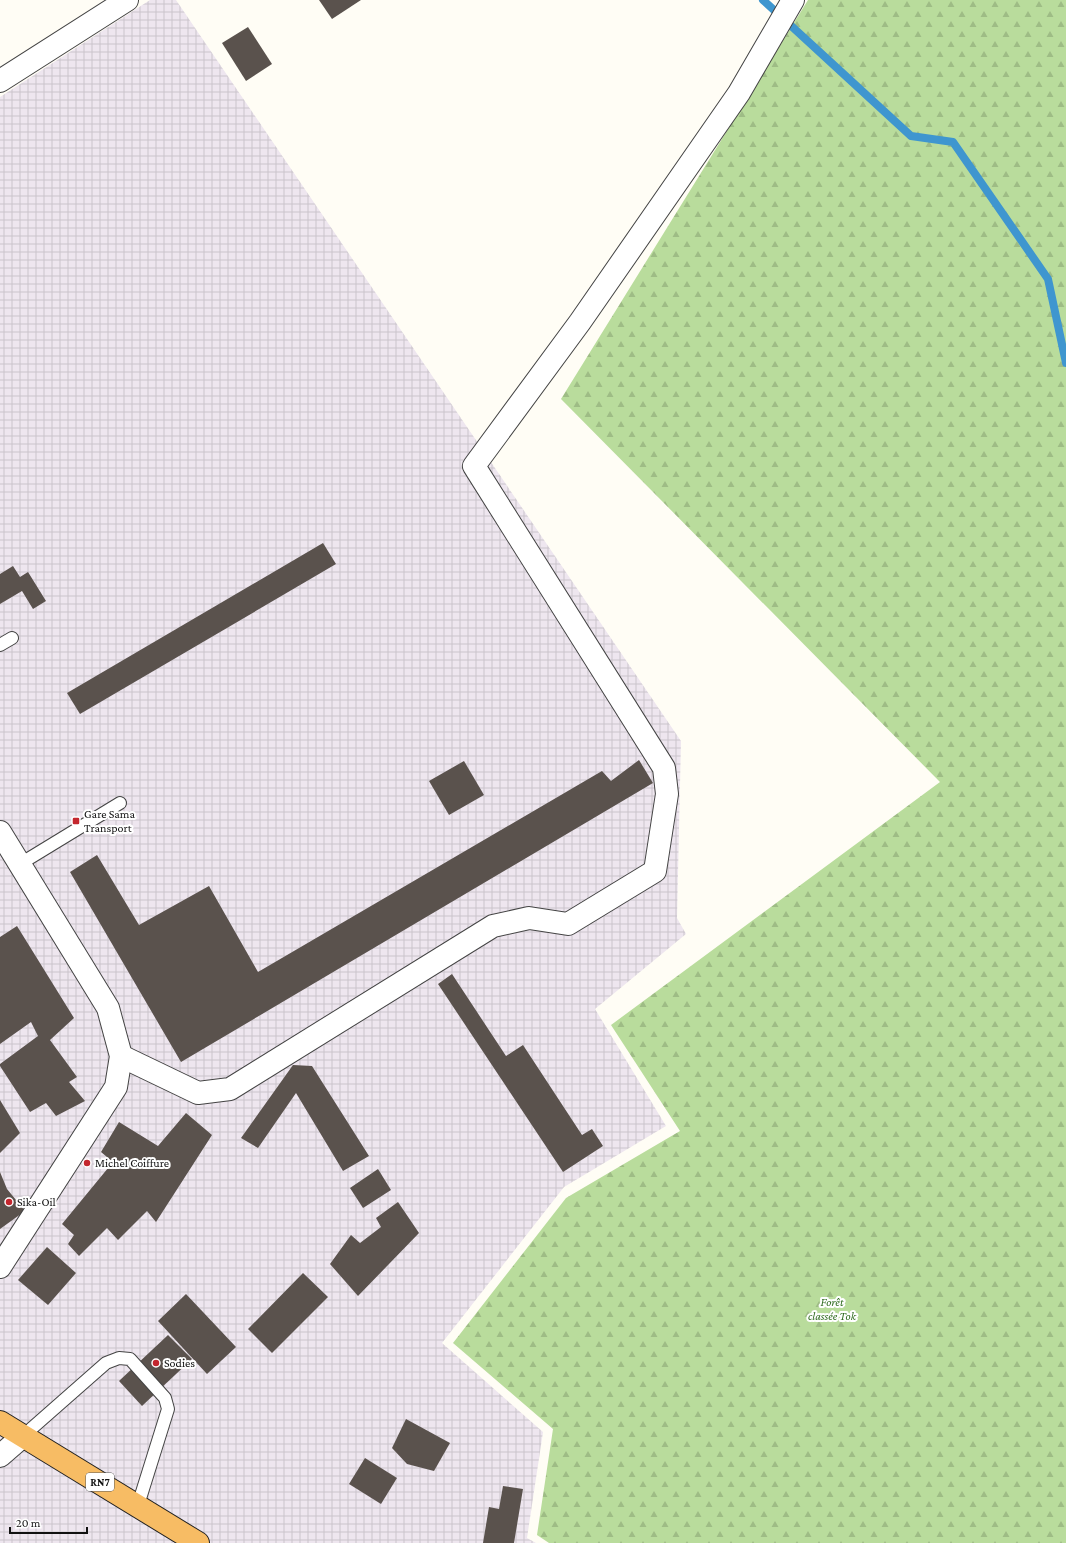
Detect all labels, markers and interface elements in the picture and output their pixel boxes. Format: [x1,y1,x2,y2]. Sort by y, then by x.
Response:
place label: Gare Sama Transport [84,807,135,835]
marker: Gare Sama Transport [71,816,81,826]
place label: Michel Coiffure [95,1156,169,1170]
marker: Michel Coiffure [82,1158,92,1168]
place label: Sika-Oil [17,1195,56,1209]
marker: Sika-Oil [4,1197,14,1207]
park label: Forêt classée Tok [808,1295,857,1323]
place label: Sodies [164,1356,195,1370]
marker: Sodies [151,1358,161,1368]
road number: RN7 [86,1473,114,1491]
scale bar [10,1509,87,1535]
text: 20 m [16,1516,41,1530]

